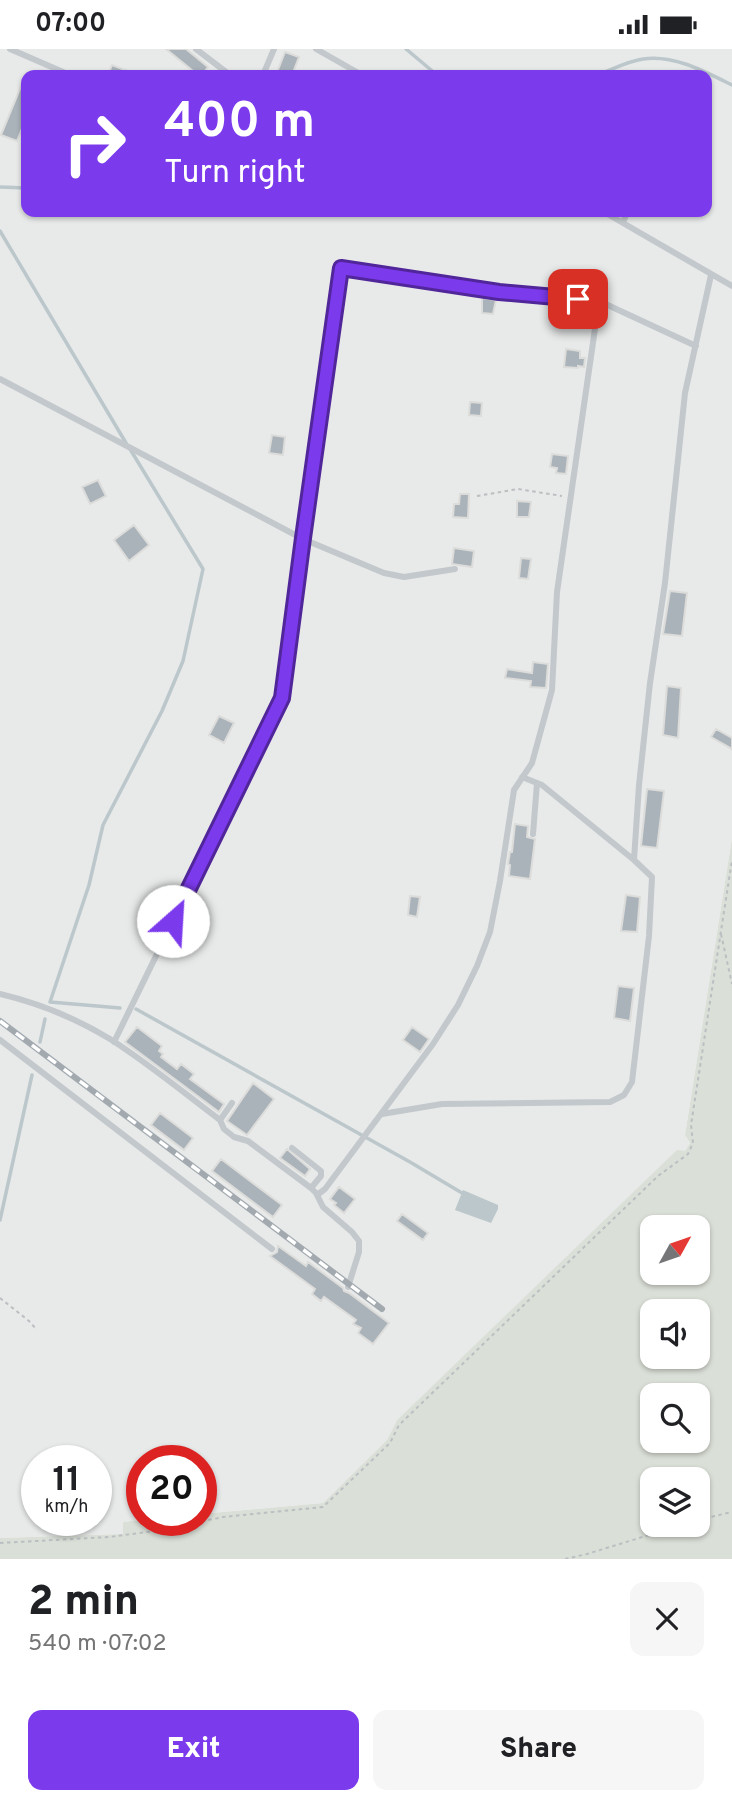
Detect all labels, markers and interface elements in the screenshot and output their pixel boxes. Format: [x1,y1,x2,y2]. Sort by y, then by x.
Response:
text: 07:00 [35,8,106,41]
text: 400 m [164,93,315,155]
icon: right [49,98,140,189]
text: Turn right [164,154,306,194]
pin [548,269,608,329]
icon: arrive [559,280,597,318]
position arrow [136,884,210,958]
north arrow [640,1215,710,1285]
map controls [640,1215,710,1537]
button: sound [640,1299,710,1369]
button: search [640,1383,710,1453]
speed limit sign: 20 [126,1445,217,1536]
text: 11 [53,1459,81,1503]
button: layers [640,1467,710,1537]
text: km/h [45,1496,88,1519]
text: 2 min [28,1577,139,1630]
button: close [630,1582,704,1656]
text: 540 m · 07:02 [28,1630,167,1659]
button: Exit [28,1710,359,1790]
button: Share [373,1710,704,1790]

